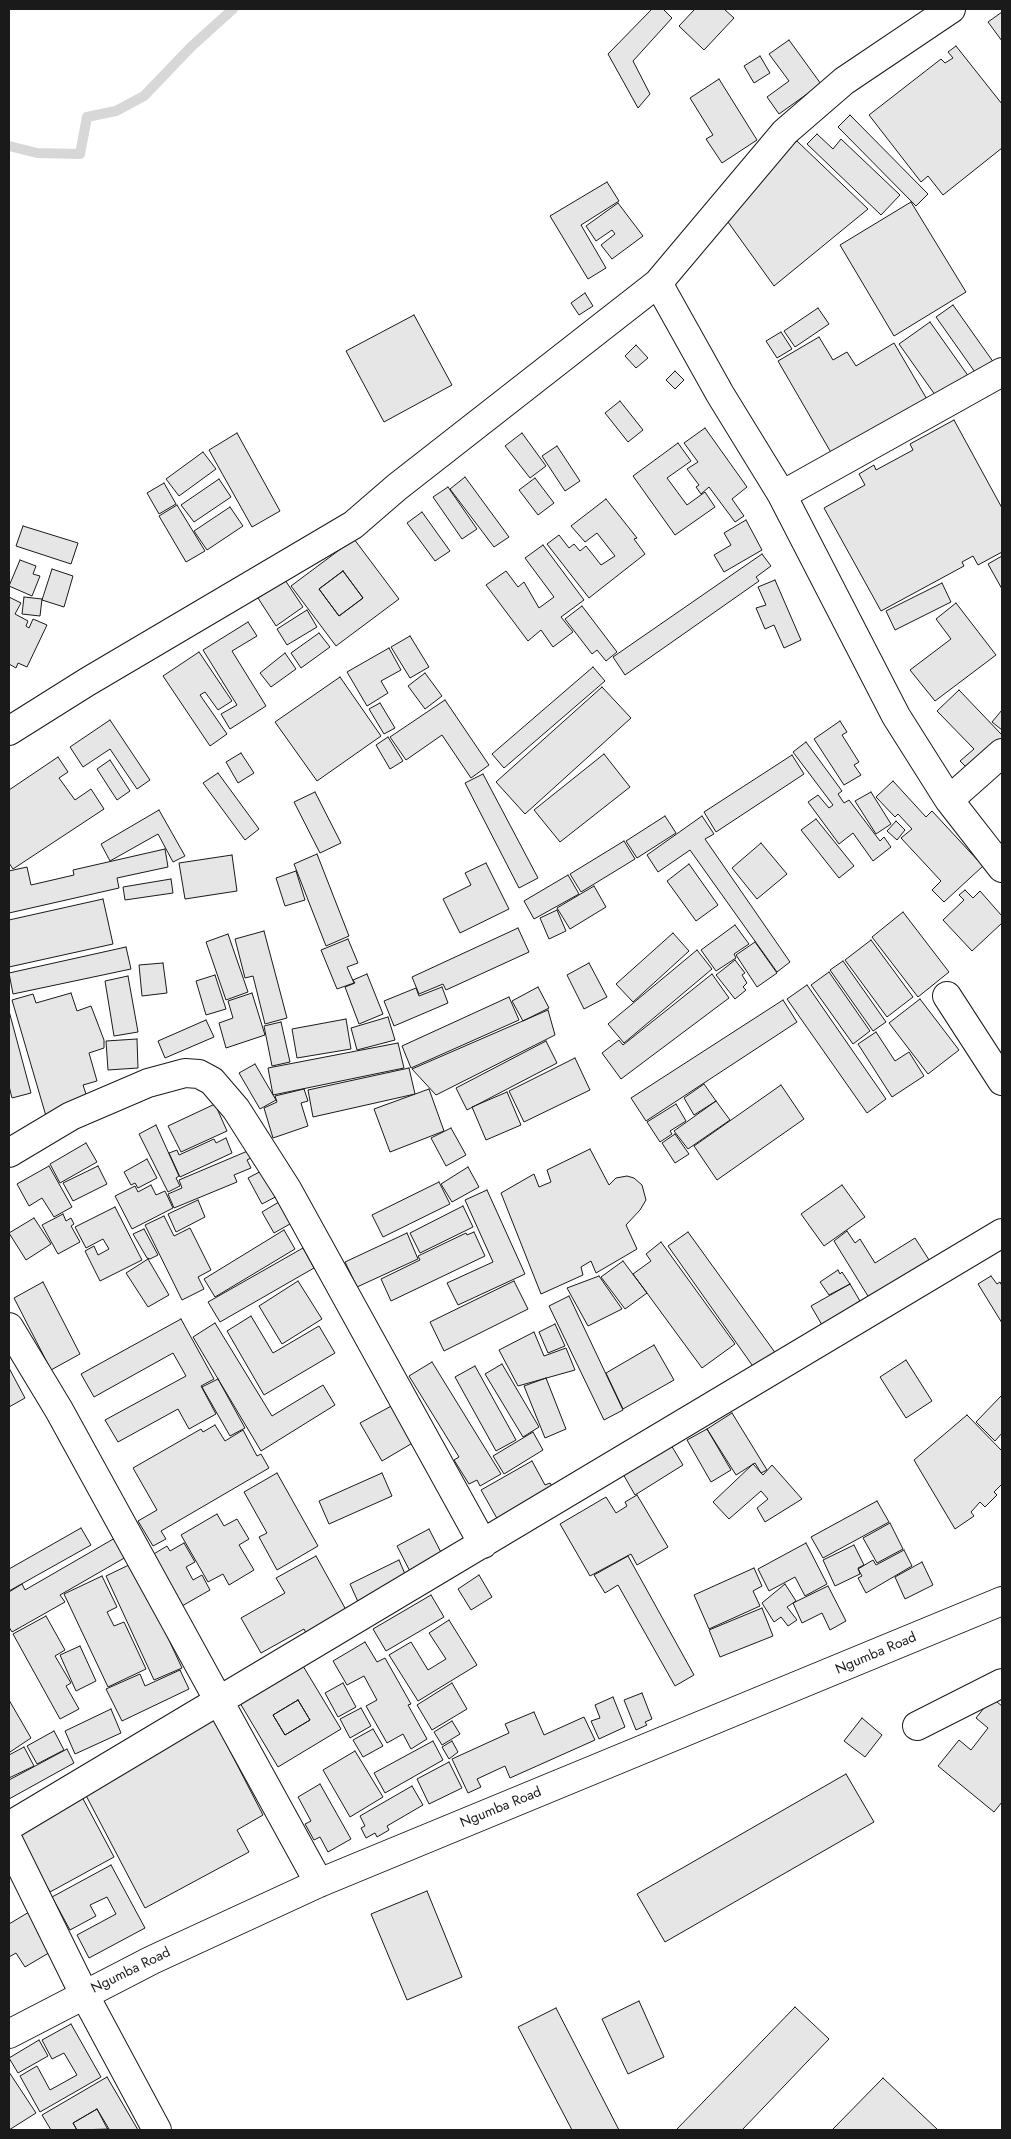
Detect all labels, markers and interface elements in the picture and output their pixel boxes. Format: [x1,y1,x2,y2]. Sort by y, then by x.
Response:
street label: Ngumba Road [833,1629,919,1679]
street label: Ngumba Road [458,1784,544,1832]
street label: Ngumba Road [89,1945,173,1997]

